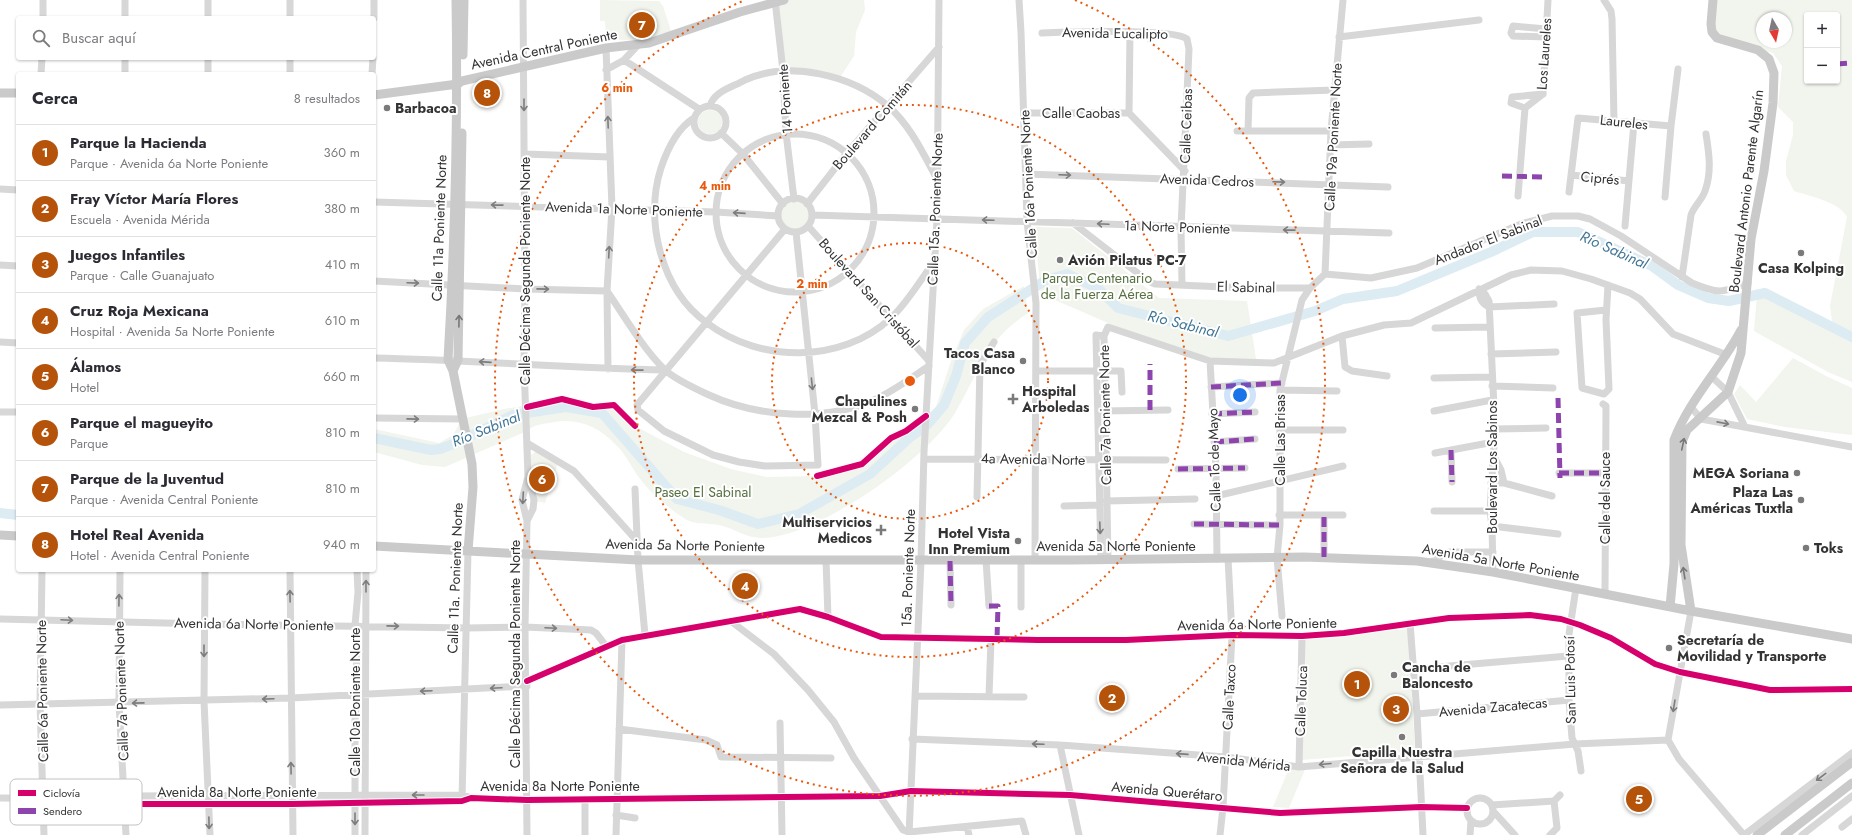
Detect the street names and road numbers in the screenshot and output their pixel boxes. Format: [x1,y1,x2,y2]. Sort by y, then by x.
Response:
street label: Los Laureles [1532,17,1557,91]
street label: Avenida Eucalipto [1062,22,1168,44]
street label: Avenida Central Poniente [469,24,619,74]
street label: Calle 19a Poniente Norte [1319,63,1347,211]
street label: 14 Poniente [773,64,797,134]
street label: Boulevard Comitán [828,76,916,174]
street label: Calle Ceibas [1175,88,1197,164]
street label: Boulevard Antonio Parente Algarín [1724,88,1768,294]
street label: Calle Caobas [1042,103,1121,123]
street label: Calle 16a Poniente Norte [1014,109,1042,259]
street label: Laureles [1599,110,1649,135]
street label: Calle 15a. Poniente Norte [922,132,948,286]
street label: Calle 11a Poniente Norte [426,154,452,302]
street label: Calle Décima Segunda Poniente Norte [515,157,535,385]
street label: Ciprés [1580,166,1620,190]
street label: Avenida Cedros [1160,168,1255,192]
street label: Avenida 1a Norte Poniente [545,196,703,222]
street label: Andador El Sabinal [1431,210,1545,270]
street label: 1a Norte Poniente [1124,215,1230,239]
street label: Boulevard San Cristóbal [814,234,924,352]
street label: El Sabinal [1217,276,1275,298]
street label: Calle 7a Poniente Norte [1094,345,1116,485]
street label: Calle Las Brisas [1270,394,1290,486]
street label: Boulevard Los Sabinos [1482,400,1502,534]
street label: Calle 1o de Mayo [1202,408,1226,512]
street label: 4a Avenida Norte [981,448,1085,470]
street label: Calle del Sauce [1595,452,1615,544]
street label: Calle 11a. Poniente Norte [442,502,468,654]
street label: 15a. Poniente Norte [896,508,920,628]
street label: Avenida 5a Norte Poniente [605,534,765,556]
street label: Avenida 5a Norte Poniente [1036,536,1196,556]
street label: Avenida 5a Norte Poniente [1421,538,1581,586]
street label: Calle Décima Segunda Poniente Norte [505,540,525,768]
street label: Avenida 6a Norte Poniente [174,613,334,635]
street label: Avenida 6a Norte Poniente [1177,613,1337,635]
street label: Calle 6a Poniente Norte [31,620,53,762]
street label: Calle 7a Poniente Norte [109,621,133,761]
street label: Calle 10a Poniente Norte [345,628,365,776]
street label: San Luis Potosí [1559,634,1581,724]
street label: Calle Taxco [1217,663,1241,730]
street label: Calle Toluca [1290,665,1312,737]
street label: Avenida Zacatecas [1438,692,1549,722]
street label: Avenida Mérida [1197,746,1291,776]
street label: Avenida 8a Norte Poniente [480,776,640,796]
street label: Avenida Querétaro [1111,776,1224,806]
street label: Avenida 8a Norte Poniente [157,782,317,802]

